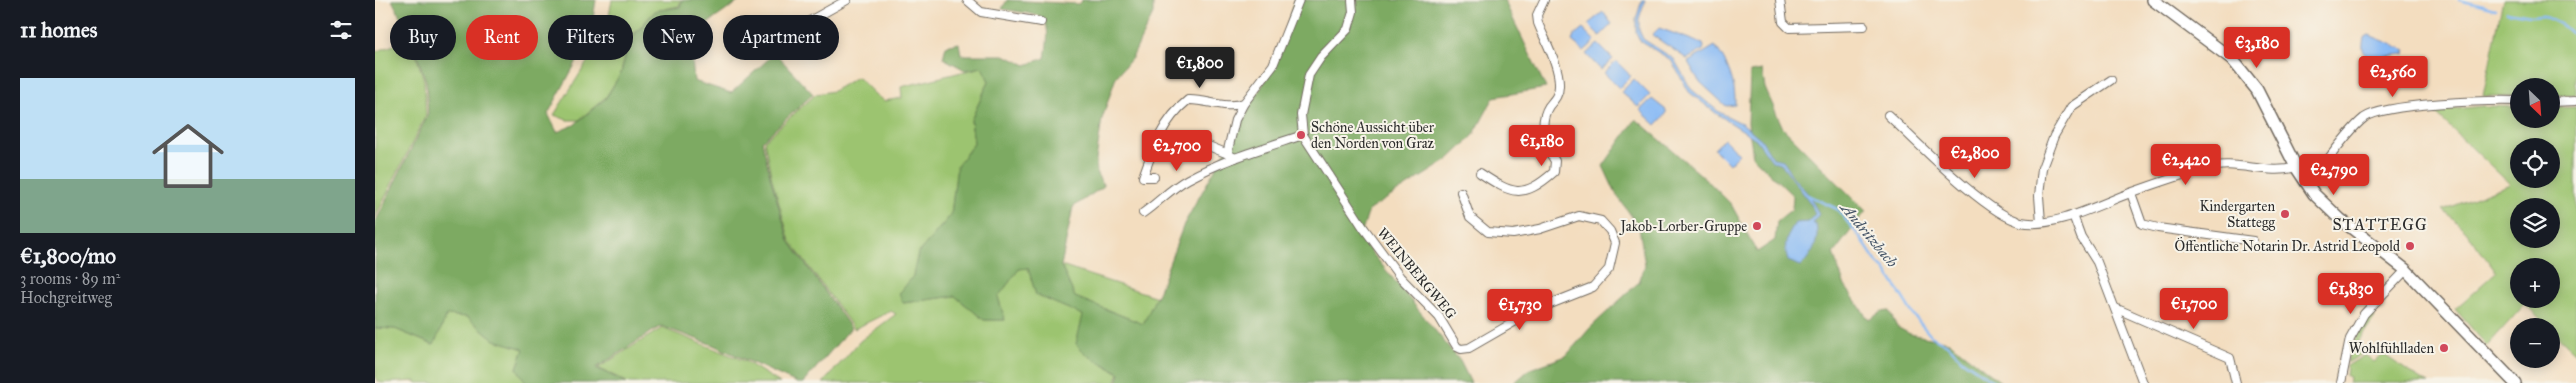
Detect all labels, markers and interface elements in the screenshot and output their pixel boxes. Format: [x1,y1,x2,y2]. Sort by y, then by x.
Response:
chip: Buy [390,15,456,60]
chip: Rent [466,15,538,60]
chip: Filters [548,15,633,60]
chip: New [643,15,713,60]
chip: Apartment [723,15,839,60]
icon: filters [327,16,355,44]
text: 11 homes [20,17,97,43]
pin: €3,180 [2216,27,2298,69]
text: €3,180 [2235,33,2279,52]
pin: €1,800 [1159,46,1241,89]
text: €1,800 [1176,53,1224,72]
pin: €2,560 [2352,56,2434,98]
text: €2,560 [2370,62,2416,81]
north arrow [2510,78,2560,128]
map controls [2510,78,2560,368]
icon: home [143,111,233,201]
place label: Schöne Aussicht über den Norden von Graz [1311,119,1435,152]
pin: €1,180 [1501,124,1583,167]
marker: Schöne Aussicht über den Norden von Graz [1295,129,1307,141]
pin: €2,700 [1136,130,1218,172]
text: €1,180 [1520,131,1564,150]
text: €2,700 [1153,136,1201,155]
pin: €2,800 [1934,136,2016,179]
button: locate [2510,138,2560,188]
text: €2,800 [1950,143,2000,162]
pin: €2,420 [2145,144,2227,186]
text: €2,420 [2162,150,2210,169]
pin: €2,790 [2293,154,2375,196]
text: €2,790 [2310,160,2358,179]
water label: Andritzbach [1836,198,1902,271]
place label: Kindergarten Stattegg [2199,198,2275,231]
button: layers [2510,198,2560,248]
marker: Kindergarten Stattegg [2279,208,2291,220]
district label: STATTEGG [2332,215,2428,234]
place label: Jakob-Lorber-Gruppe [1619,218,1747,236]
marker: Jakob-Lorber-Gruppe [1751,220,1763,232]
street label: WEINBERGWEG [1374,224,1460,322]
place label: Öffentliche Notarin Dr. Astrid Leopold [2175,236,2400,255]
marker: Öffentliche Notarin Dr. Astrid Leopold [2404,240,2416,252]
text: €1,800/mo [20,243,116,269]
button: + [2510,258,2560,308]
text: 3 rooms · 89 m² [20,269,120,288]
pin: €1,830 [2310,272,2392,315]
text: €1,830 [2329,279,2373,298]
text: Hochgreitweg [20,288,112,307]
pin: €1,730 [1479,288,1561,331]
pin: €1,700 [2153,288,2235,330]
text: €1,700 [2171,294,2217,313]
text: €1,730 [1498,295,1542,314]
button: − [2510,318,2560,368]
place label: Wohlfühlladen [2349,340,2434,357]
marker: Wohlfühlladen [2438,342,2450,354]

